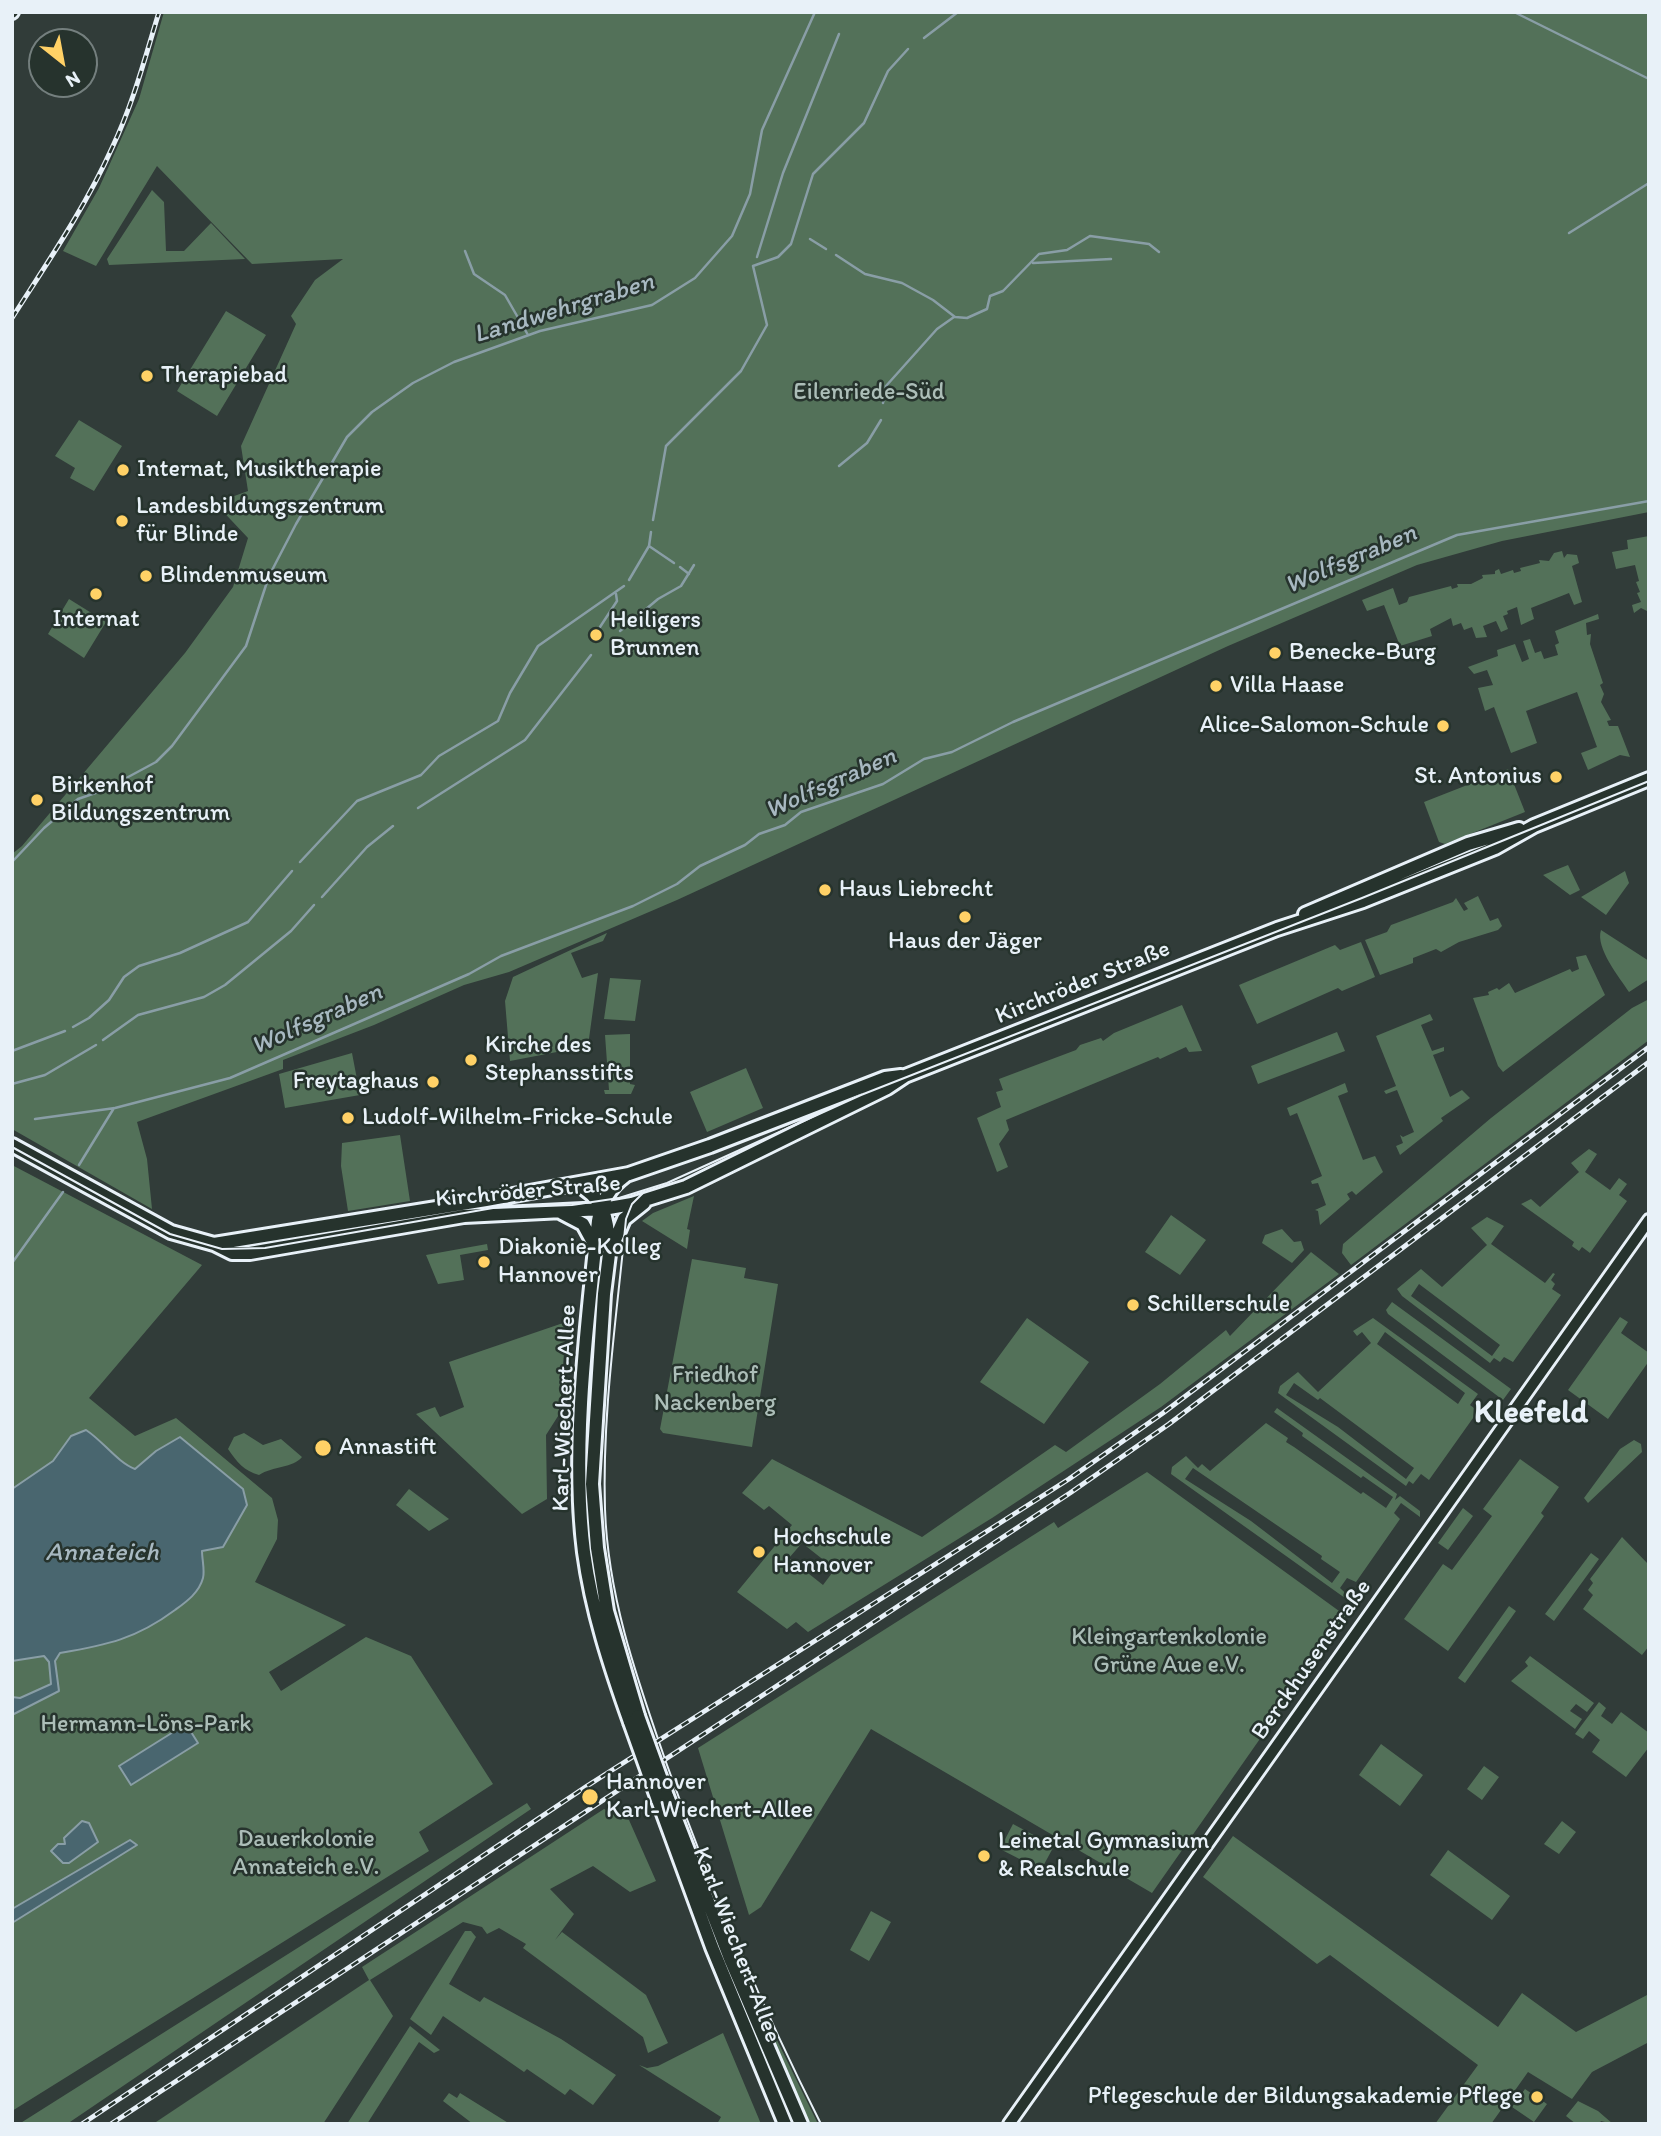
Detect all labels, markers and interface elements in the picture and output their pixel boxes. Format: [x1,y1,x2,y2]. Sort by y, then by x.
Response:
north arrow [28,28,98,98]
text: N [62,67,84,93]
water label: Landwehrgraben [470,267,658,351]
place label: Therapiebad [161,362,287,390]
marker: Therapiebad [139,368,155,384]
park label: Eilenriede-Süd [793,379,945,407]
place label: Internat, Musiktherapie [137,456,382,484]
marker: Internat, Musiktherapie [115,462,131,478]
place label: Landesbildungszentrum für Blinde [136,493,384,549]
marker: Landesbildungszentrum für Blinde [114,513,130,529]
water label: Wolfsgraben [1280,518,1422,602]
place label: Blindenmuseum [160,562,327,590]
marker: Blindenmuseum [138,568,154,584]
marker: Internat [88,586,104,602]
place label: Internat [53,606,139,634]
place label: Heiligers Brunnen [610,607,701,663]
marker: Heiligers Brunnen [588,627,604,643]
place label: Benecke-Burg [1289,639,1436,667]
marker: Benecke-Burg [1267,645,1283,661]
place label: Villa Haase [1230,672,1344,700]
marker: Villa Haase [1208,678,1224,694]
place label: Alice-Salomon-Schule [1200,712,1429,740]
marker: Alice-Salomon-Schule [1435,718,1451,734]
water label: Wolfsgraben [761,741,901,827]
place label: St. Antonius [1414,763,1542,791]
marker: St. Antonius [1548,769,1564,785]
place label: Birkenhof Bildungszentrum [51,772,230,828]
marker: Birkenhof Bildungszentrum [29,792,45,808]
place label: Haus Liebrecht [839,876,993,904]
marker: Haus Liebrecht [817,882,833,898]
marker: Haus der Jäger [957,909,973,925]
place label: Haus der Jäger [888,928,1042,956]
street label: Kirchröder Straße [991,935,1175,1031]
water label: Wolfsgraben [247,977,387,1063]
place label: Kirche des Stephansstifts [485,1032,634,1088]
marker: Kirche des Stephansstifts [463,1052,479,1068]
place label: Freytaghaus [293,1068,419,1096]
marker: Freytaghaus [425,1074,441,1090]
place label: Ludolf-Wilhelm-Fricke-Schule [362,1104,673,1132]
marker: Ludolf-Wilhelm-Fricke-Schule [340,1110,356,1126]
street label: Kirchröder Straße [434,1170,622,1214]
place label: Diakonie-Kolleg Hannover [498,1234,661,1290]
marker: Diakonie-Kolleg Hannover [476,1254,492,1270]
place label: Schillerschule [1147,1291,1290,1319]
marker: Schillerschule [1125,1297,1141,1313]
street label: Karl-Wiechert-Allee [547,1304,583,1512]
park label: Friedhof Nackenberg [654,1362,776,1418]
district label: Kleefeld [1474,1395,1588,1433]
place label: Annastift [339,1434,437,1462]
marker: Annastift [313,1438,333,1458]
place label: Hochschule Hannover [773,1524,891,1580]
water label: Annateich [46,1537,158,1569]
marker: Hochschule Hannover [751,1544,767,1560]
street label: Berckhusenstraße [1246,1574,1378,1746]
park label: Kleingartenkolonie Grüne Aue e.V. [1071,1624,1267,1680]
park label: Hermann-Löns-Park [40,1711,252,1739]
place label: Hannover Karl-Wiechert-Allee [606,1769,813,1825]
marker: Hannover Karl-Wiechert-Allee [580,1787,600,1807]
park label: Dauerkolonie Annateich e.V. [232,1826,380,1882]
place label: Leinetal Gymnasium & Realschule [998,1828,1209,1884]
street label: Karl-Wiechert-Allee [685,1843,787,2047]
marker: Leinetal Gymnasium & Realschule [976,1848,992,1864]
place label: Pflegeschule der Bildungsakademie Pflege [1088,2083,1523,2111]
marker: Pflegeschule der Bildungsakademie Pflege [1529,2089,1545,2105]

